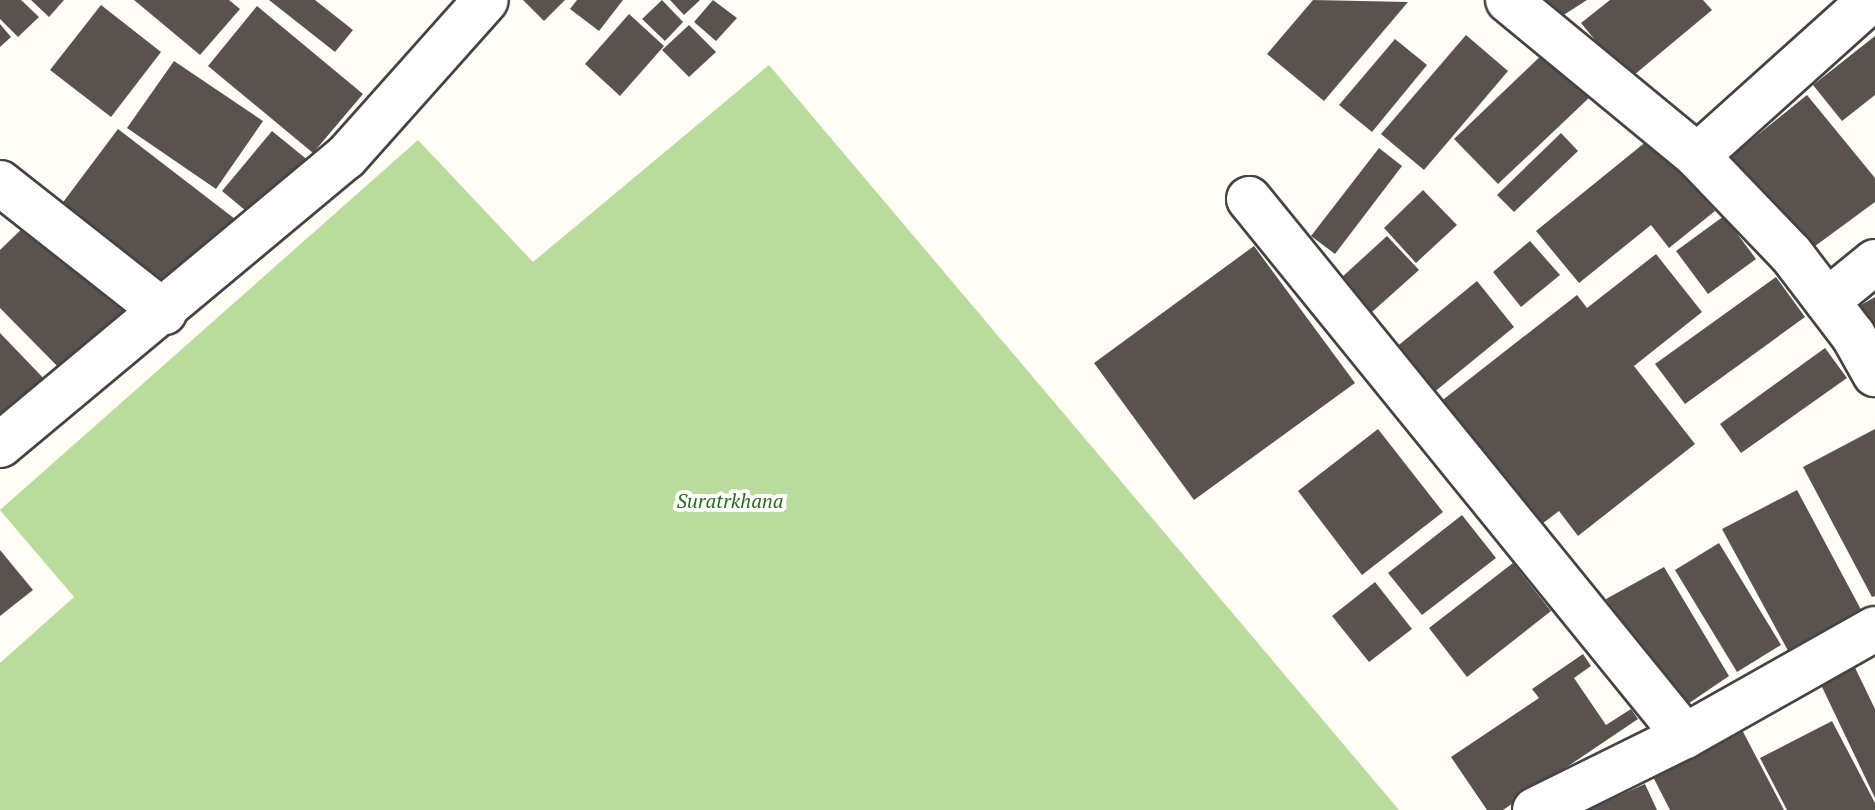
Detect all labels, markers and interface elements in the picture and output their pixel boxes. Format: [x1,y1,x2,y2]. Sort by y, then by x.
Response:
park label: Suratrkhana [676,488,784,512]

